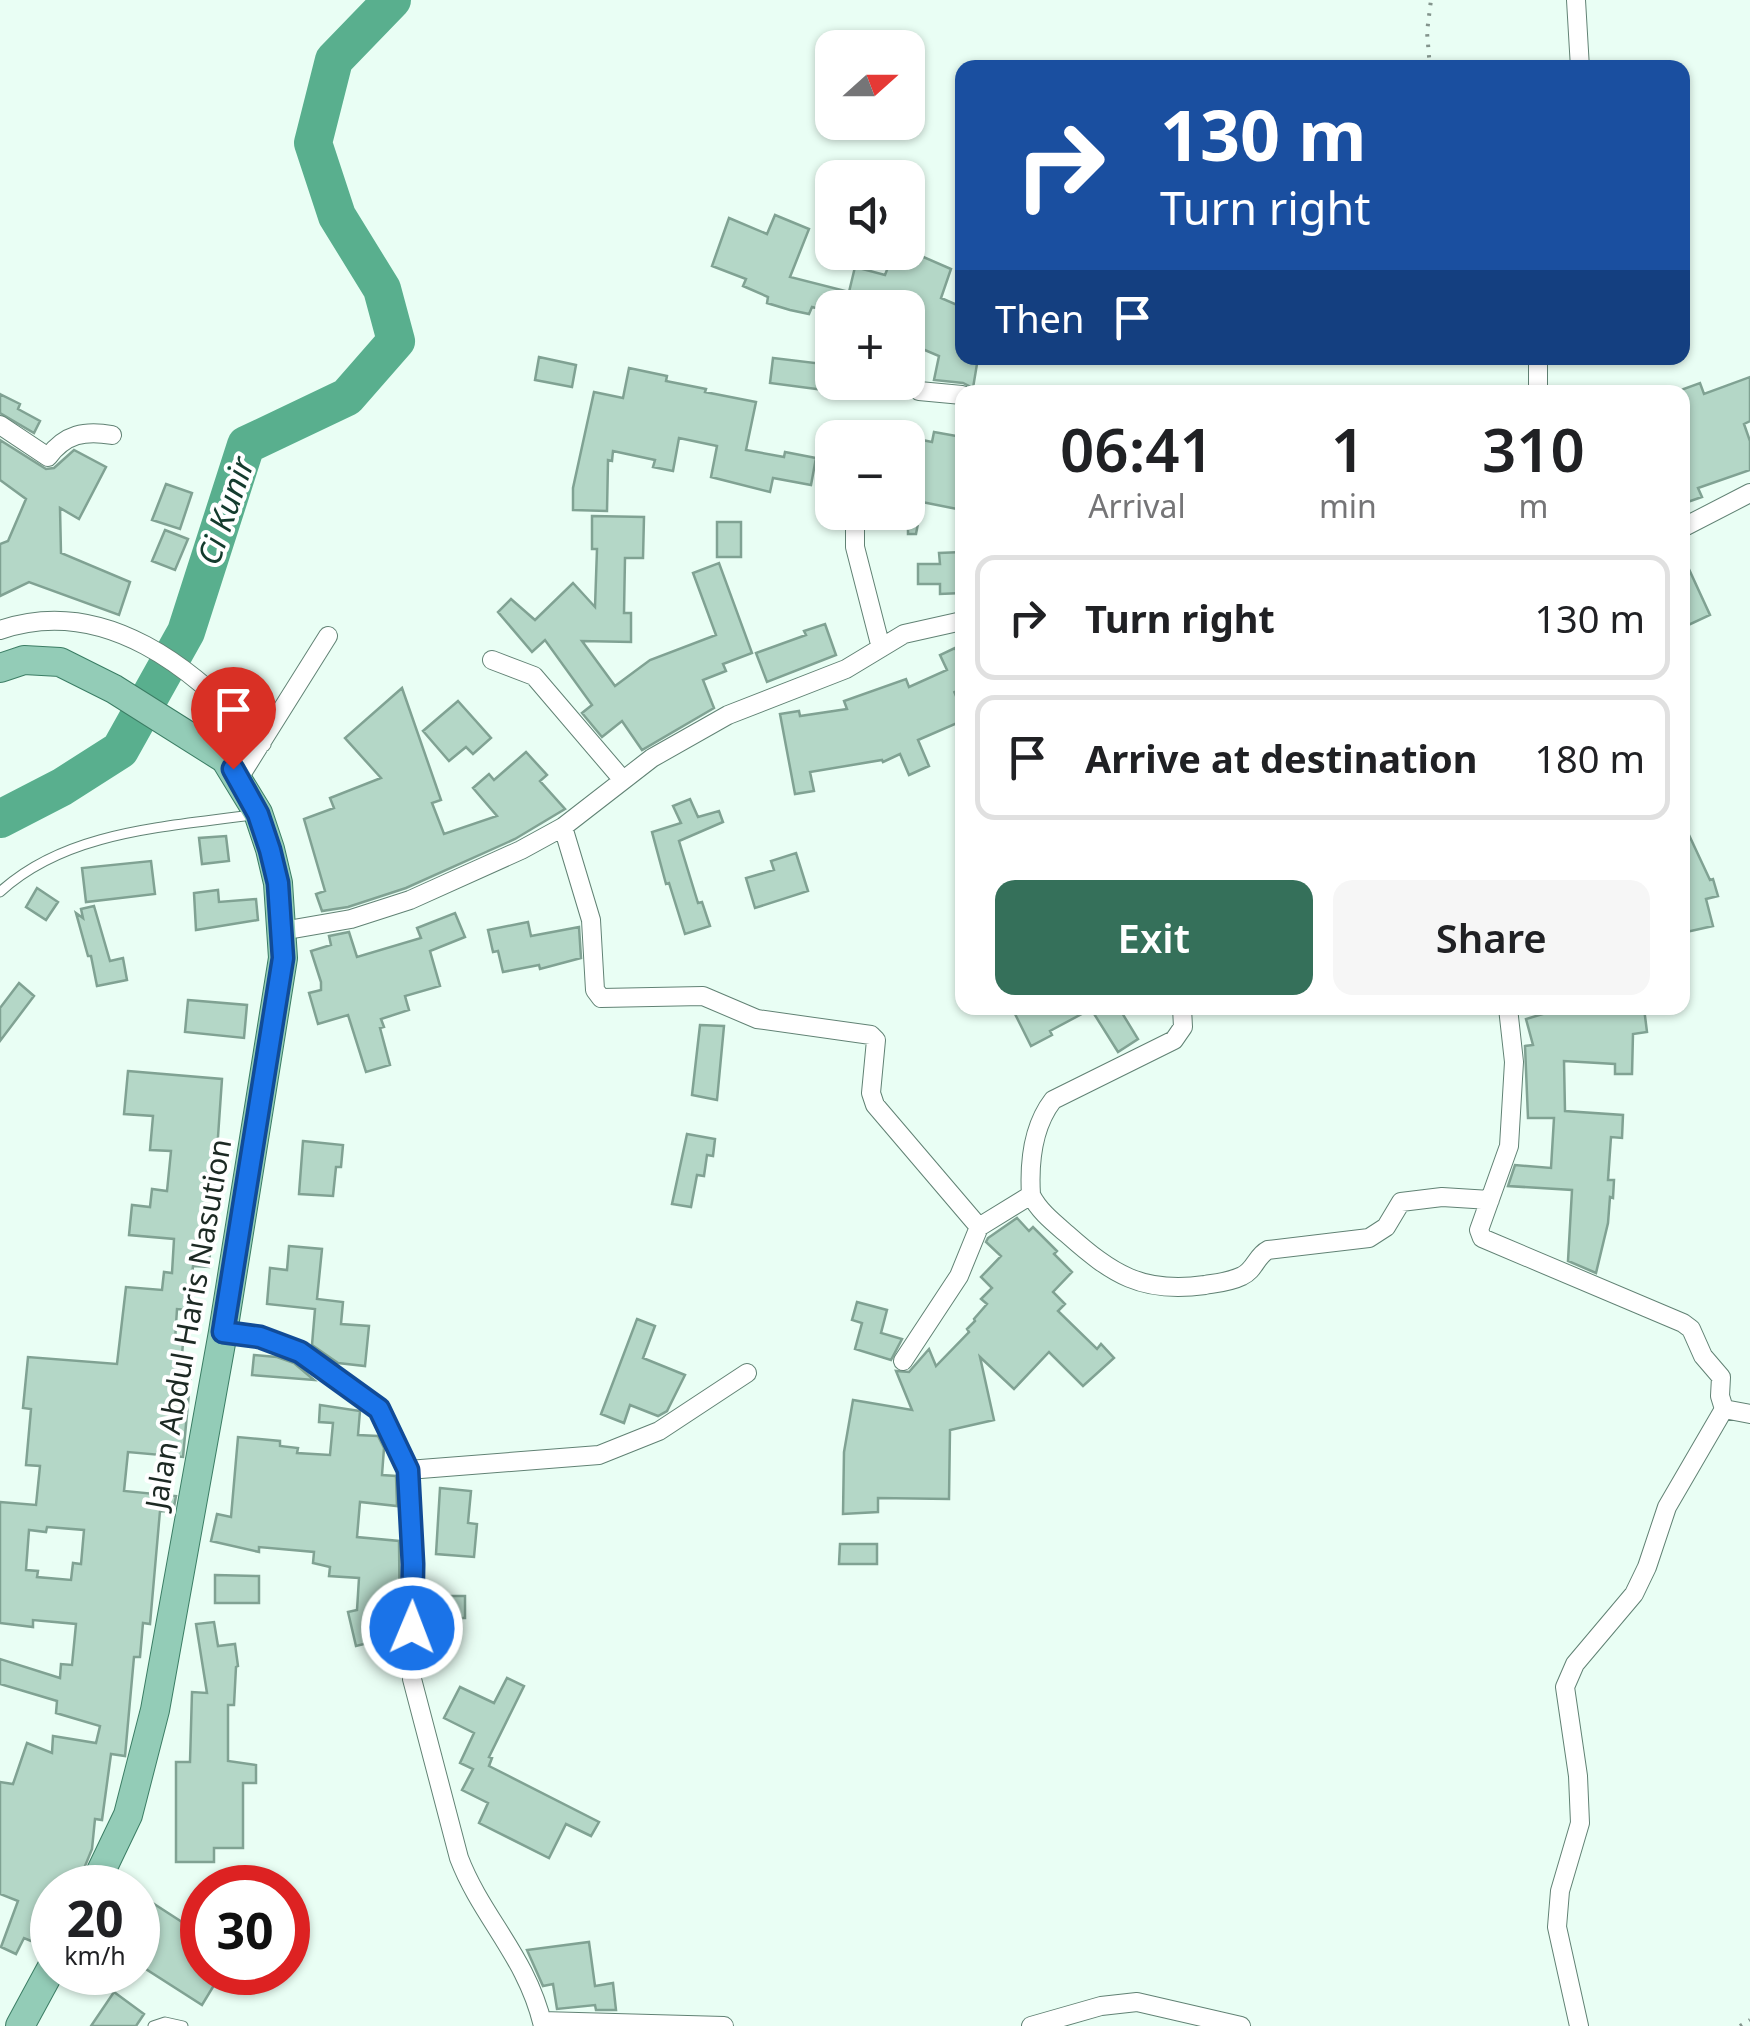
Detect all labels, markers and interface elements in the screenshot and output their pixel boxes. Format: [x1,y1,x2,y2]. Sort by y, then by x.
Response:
north arrow [815,30,925,140]
map controls [815,30,925,530]
text: 130 m [1160,86,1367,182]
icon: right [995,100,1125,230]
button: sound [815,160,925,270]
text: Turn right [1160,177,1371,238]
button: + [815,290,925,400]
icon: arrive [1105,290,1160,345]
text: Then [995,292,1085,344]
text: 06:41 [1060,408,1214,490]
text: 1 [1331,408,1365,490]
text: 310 [1482,408,1585,490]
button: − [815,420,925,530]
water label: Ci Kunir [186,450,263,570]
text: Arrival [1088,484,1186,527]
text: min [1319,484,1377,527]
text: m [1518,484,1548,527]
icon: right [1000,590,1055,645]
text: Turn right [1085,592,1275,644]
text: 130 m [1534,592,1645,644]
pin [191,667,276,770]
icon: arrive [206,682,261,737]
icon: arrive [1000,730,1055,785]
text: Arrive at destination [1085,732,1477,784]
text: 180 m [1534,732,1645,784]
button: Exit [995,880,1313,995]
button: Share [1333,880,1650,995]
street label: Jalan Abdul Haris Nasution [134,1135,240,1515]
position arrow [360,1576,464,1680]
speed limit sign: 30 [180,1865,310,1995]
text: 20 [66,1884,124,1952]
text: km/h [64,1938,126,1972]

